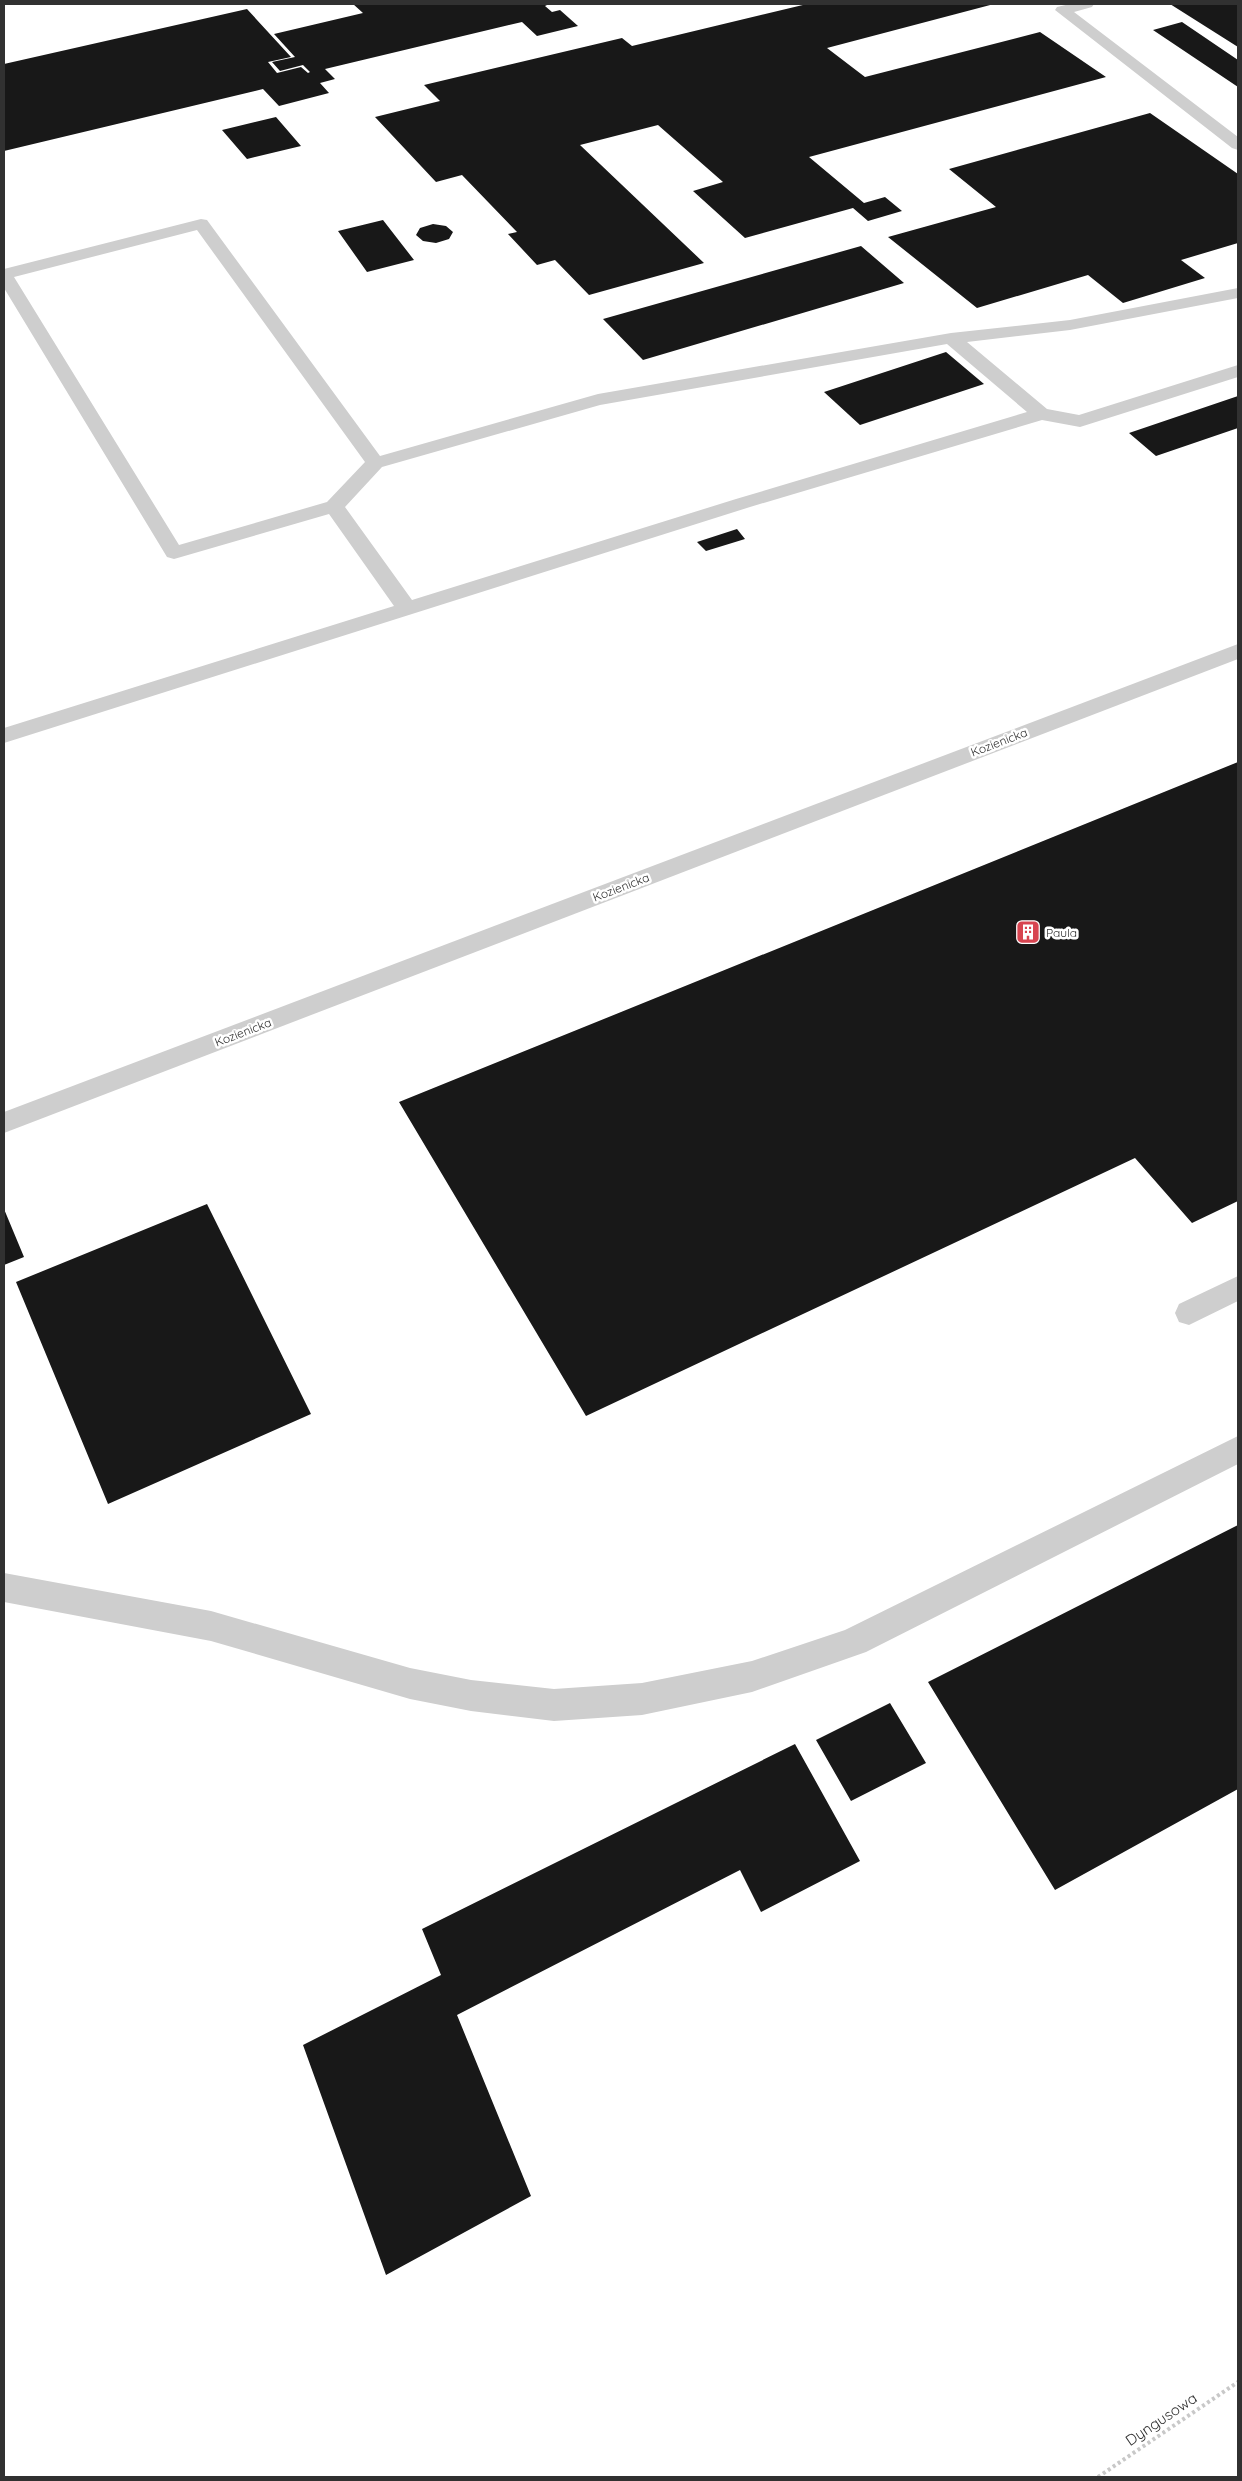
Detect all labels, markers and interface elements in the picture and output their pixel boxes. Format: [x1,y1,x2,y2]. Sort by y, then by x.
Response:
street label: Kozienicka [969,724,1029,760]
street label: Kozienicka [591,869,651,905]
building icon: Paula [1015,919,1041,945]
place label: Paula [1046,925,1077,940]
street label: Kozienicka [213,1014,273,1050]
street label: Dyngusowa [1122,2388,1200,2450]

